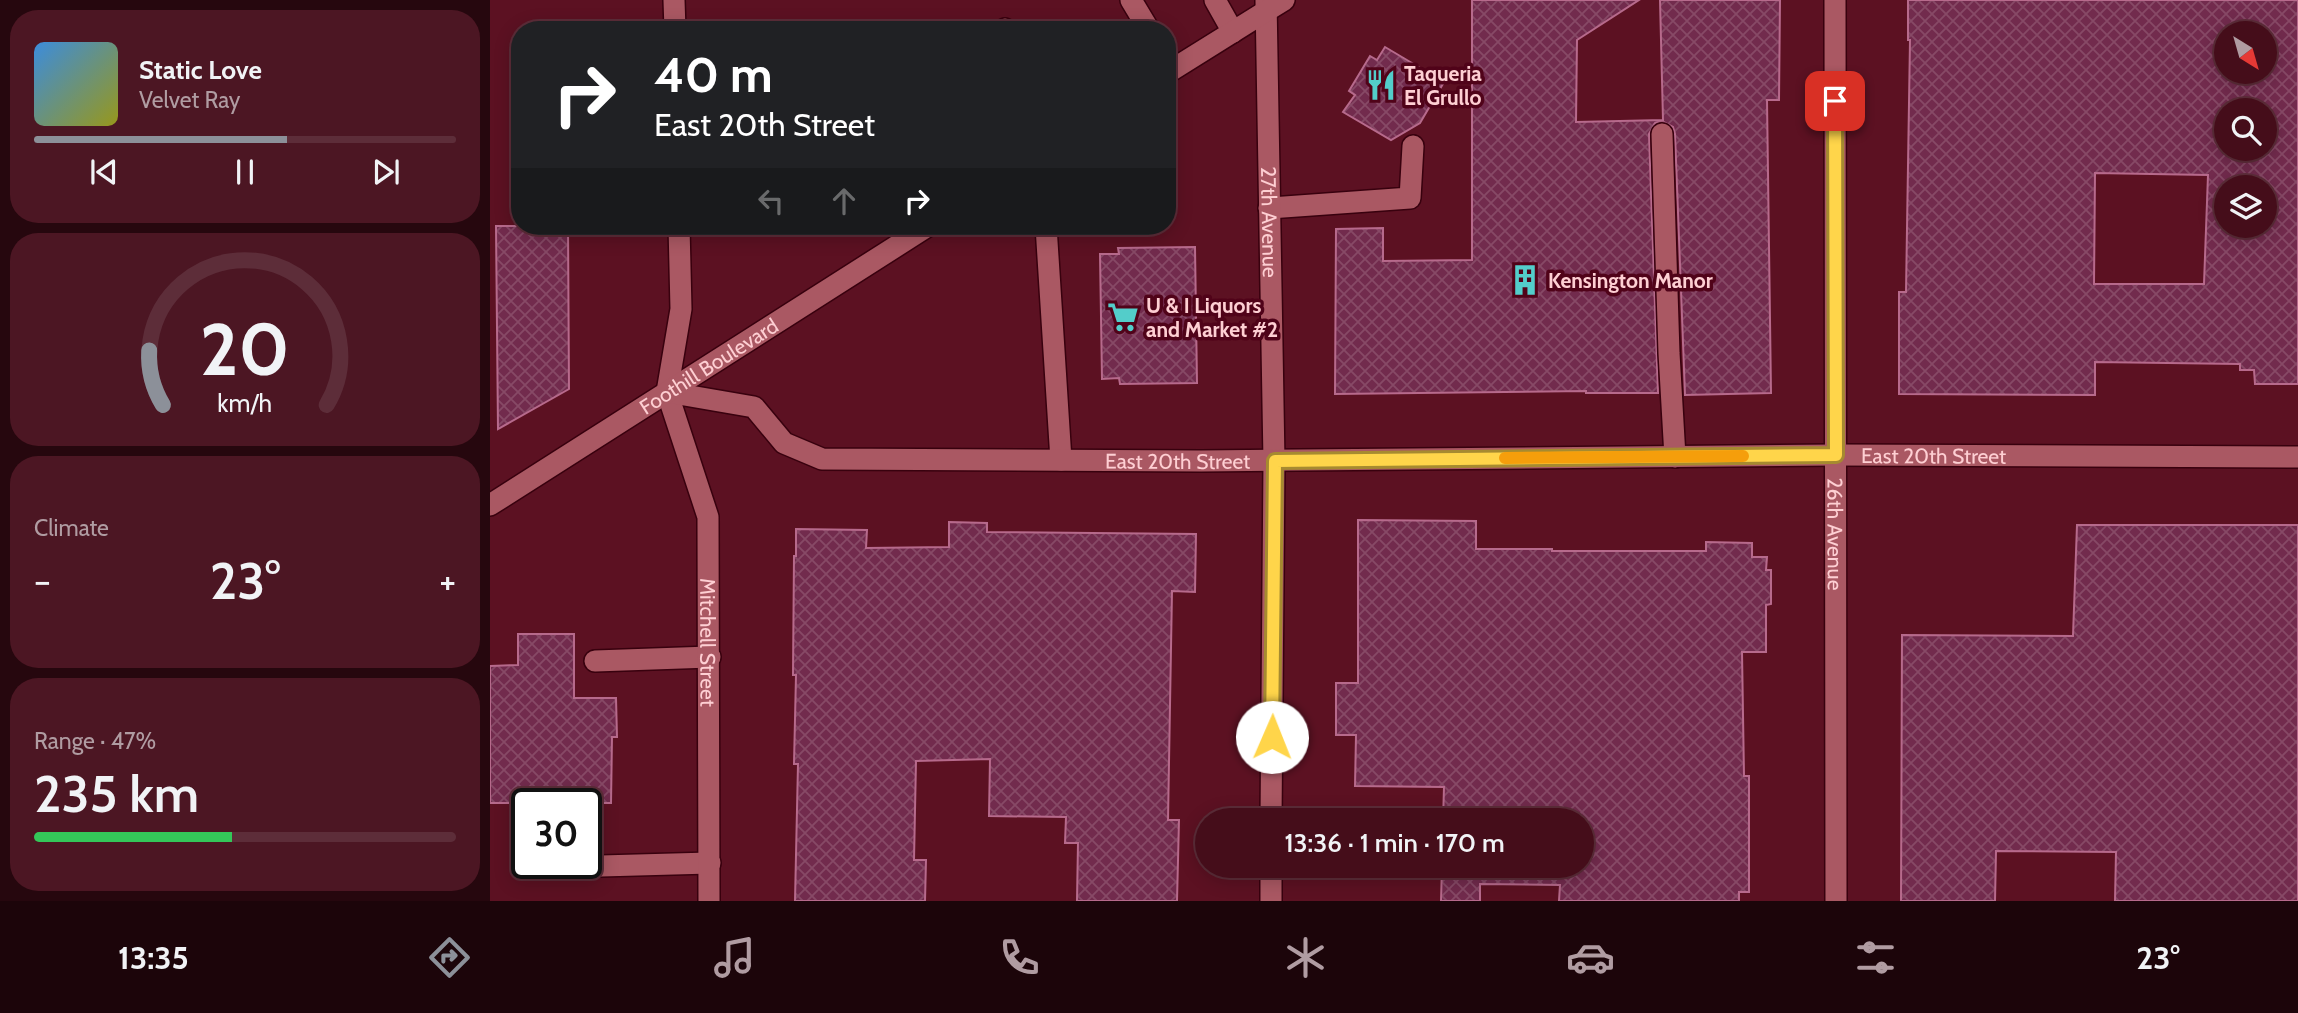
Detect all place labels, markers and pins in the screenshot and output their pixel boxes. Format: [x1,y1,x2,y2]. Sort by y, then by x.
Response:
place label: Taqueria El Grullo [1404,61,1482,110]
restaurant icon: Taqueria El Grullo [1364,68,1398,102]
pin [1805,71,1865,131]
building icon: Kensington Manor [1508,263,1542,297]
place label: Kensington Manor [1548,268,1713,293]
place label: U & I Liquors and Market #2 [1146,293,1278,342]
supermarket icon: U & I Liquors and Market #2 [1106,300,1140,334]

